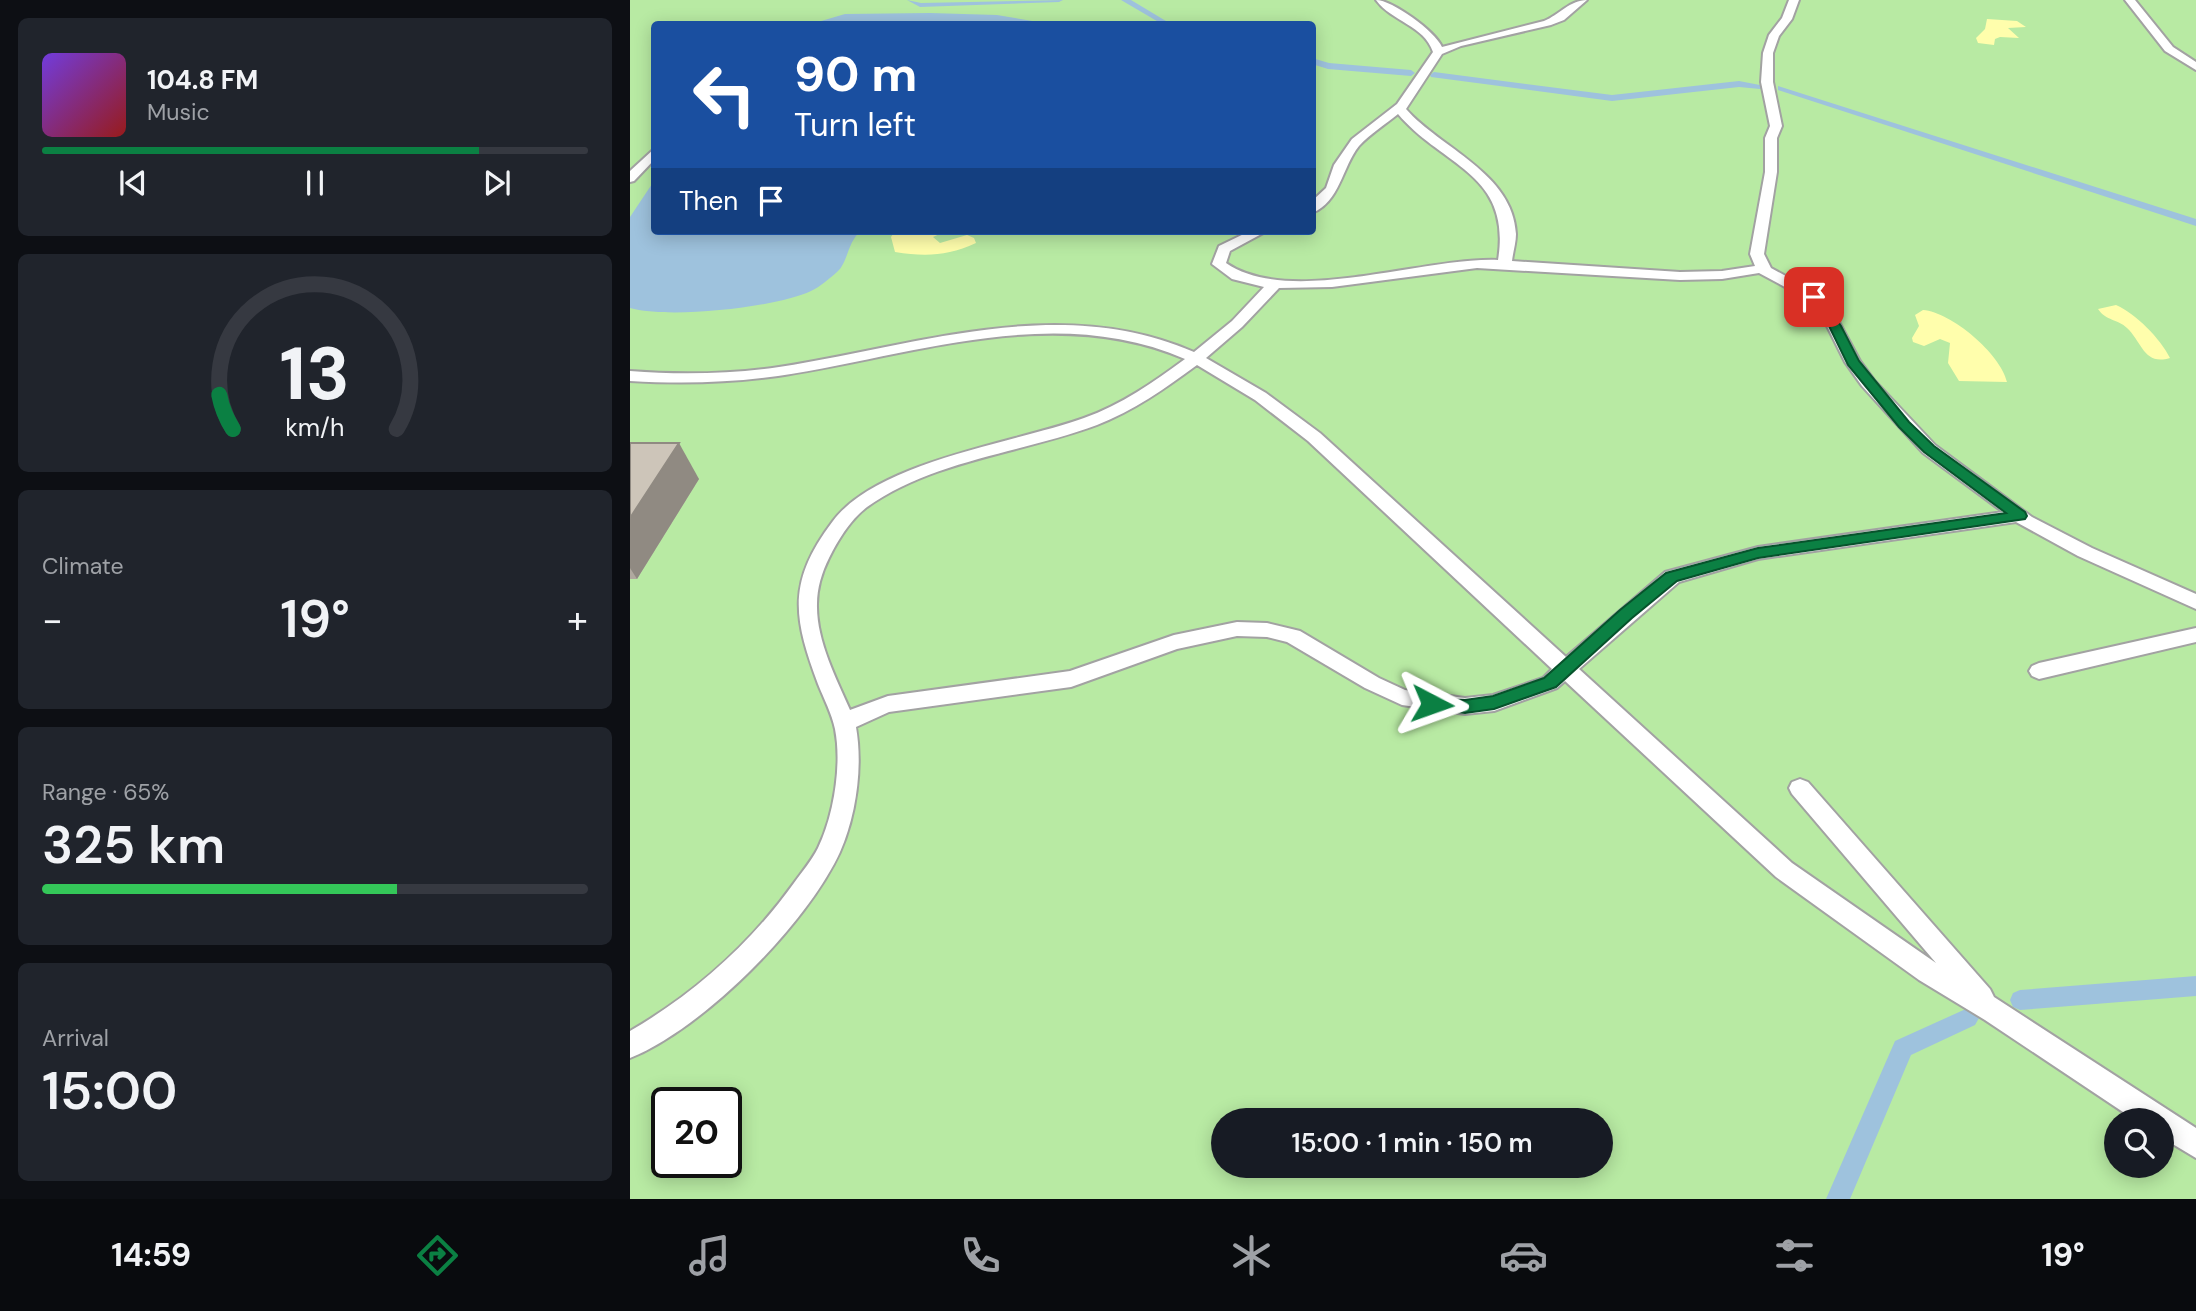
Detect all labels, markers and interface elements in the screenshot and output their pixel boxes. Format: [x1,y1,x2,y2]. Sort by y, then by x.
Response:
text: 90 m [794,42,917,106]
icon: left [679,49,770,140]
text: 104.8 FM [147,63,258,97]
text: Music [147,97,210,127]
text: Turn left [794,104,916,146]
icon: previous [114,164,152,202]
icon: pause [296,164,334,202]
icon: next [478,164,516,202]
icon: arrive [752,182,790,220]
text: Then [679,184,738,218]
pin [1784,267,1844,327]
icon: arrive [1795,278,1833,316]
text: 13 [280,328,350,423]
text: km/h [285,411,345,444]
text: Climate [42,551,124,581]
text: 19° [280,585,350,653]
text: − [42,595,63,645]
text: + [567,595,588,645]
position arrow [1395,667,1469,741]
text: Range · 65% [42,777,169,807]
text: 325 km [42,811,225,879]
text: Arrival [42,1023,109,1053]
text: 15:00 [42,1057,177,1125]
speed limit sign: 20 [651,1087,742,1178]
map controls [2104,1108,2174,1178]
button: search [2104,1108,2174,1178]
text: 15:00 · 1 min · 150 m [1292,1126,1533,1160]
icon: directions [413,1231,462,1280]
icon: music [685,1231,734,1280]
icon: phone [956,1231,1005,1280]
icon: climate [1227,1231,1276,1280]
icon: car [1499,1231,1548,1280]
icon: filters [1770,1231,1819,1280]
text: 14:59 [111,1234,191,1276]
text: 19° [2041,1234,2085,1276]

